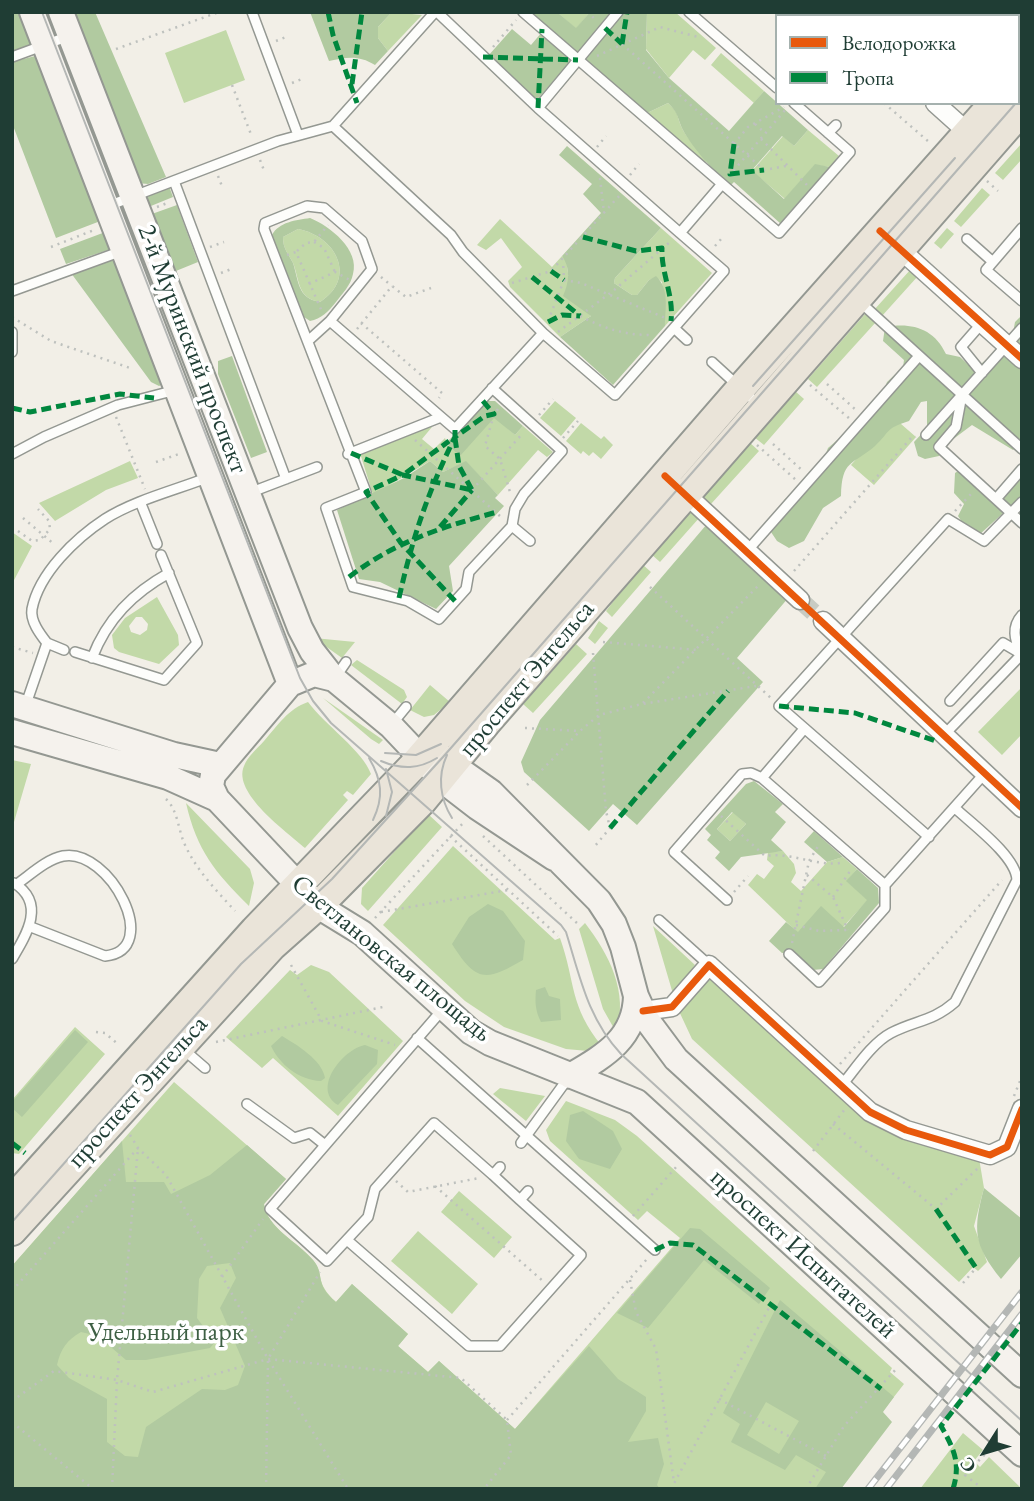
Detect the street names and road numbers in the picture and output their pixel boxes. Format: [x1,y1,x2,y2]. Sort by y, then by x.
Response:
street label: 2-й Муринский проспект [130,220,254,478]
street label: проспект Энгельса [453,594,601,764]
street label: Светлановская площадь [285,869,497,1049]
street label: проспект Энгельса [61,1009,215,1175]
street label: проспект Испытателей [704,1162,902,1346]

